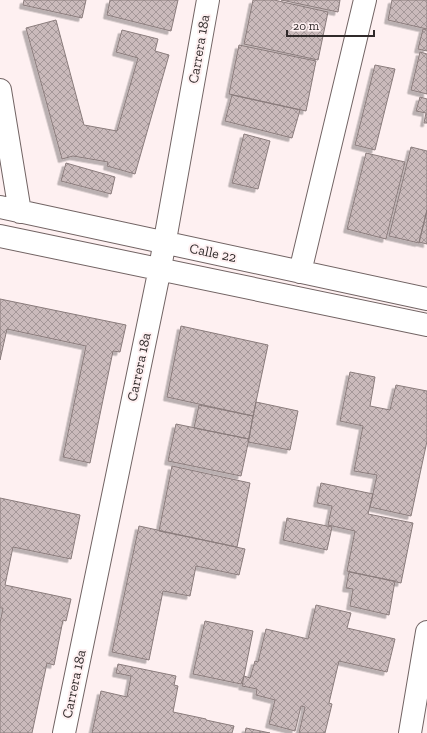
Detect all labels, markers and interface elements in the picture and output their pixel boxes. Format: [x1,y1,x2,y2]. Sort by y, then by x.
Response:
scale bar [287,12,374,38]
street label: Carrera 18a [185,13,213,85]
text: 20 m [293,19,320,33]
street label: Calle 22 [188,240,238,266]
street label: Carrera 18a [123,331,155,403]
street label: Carrera 18a [58,648,90,720]

